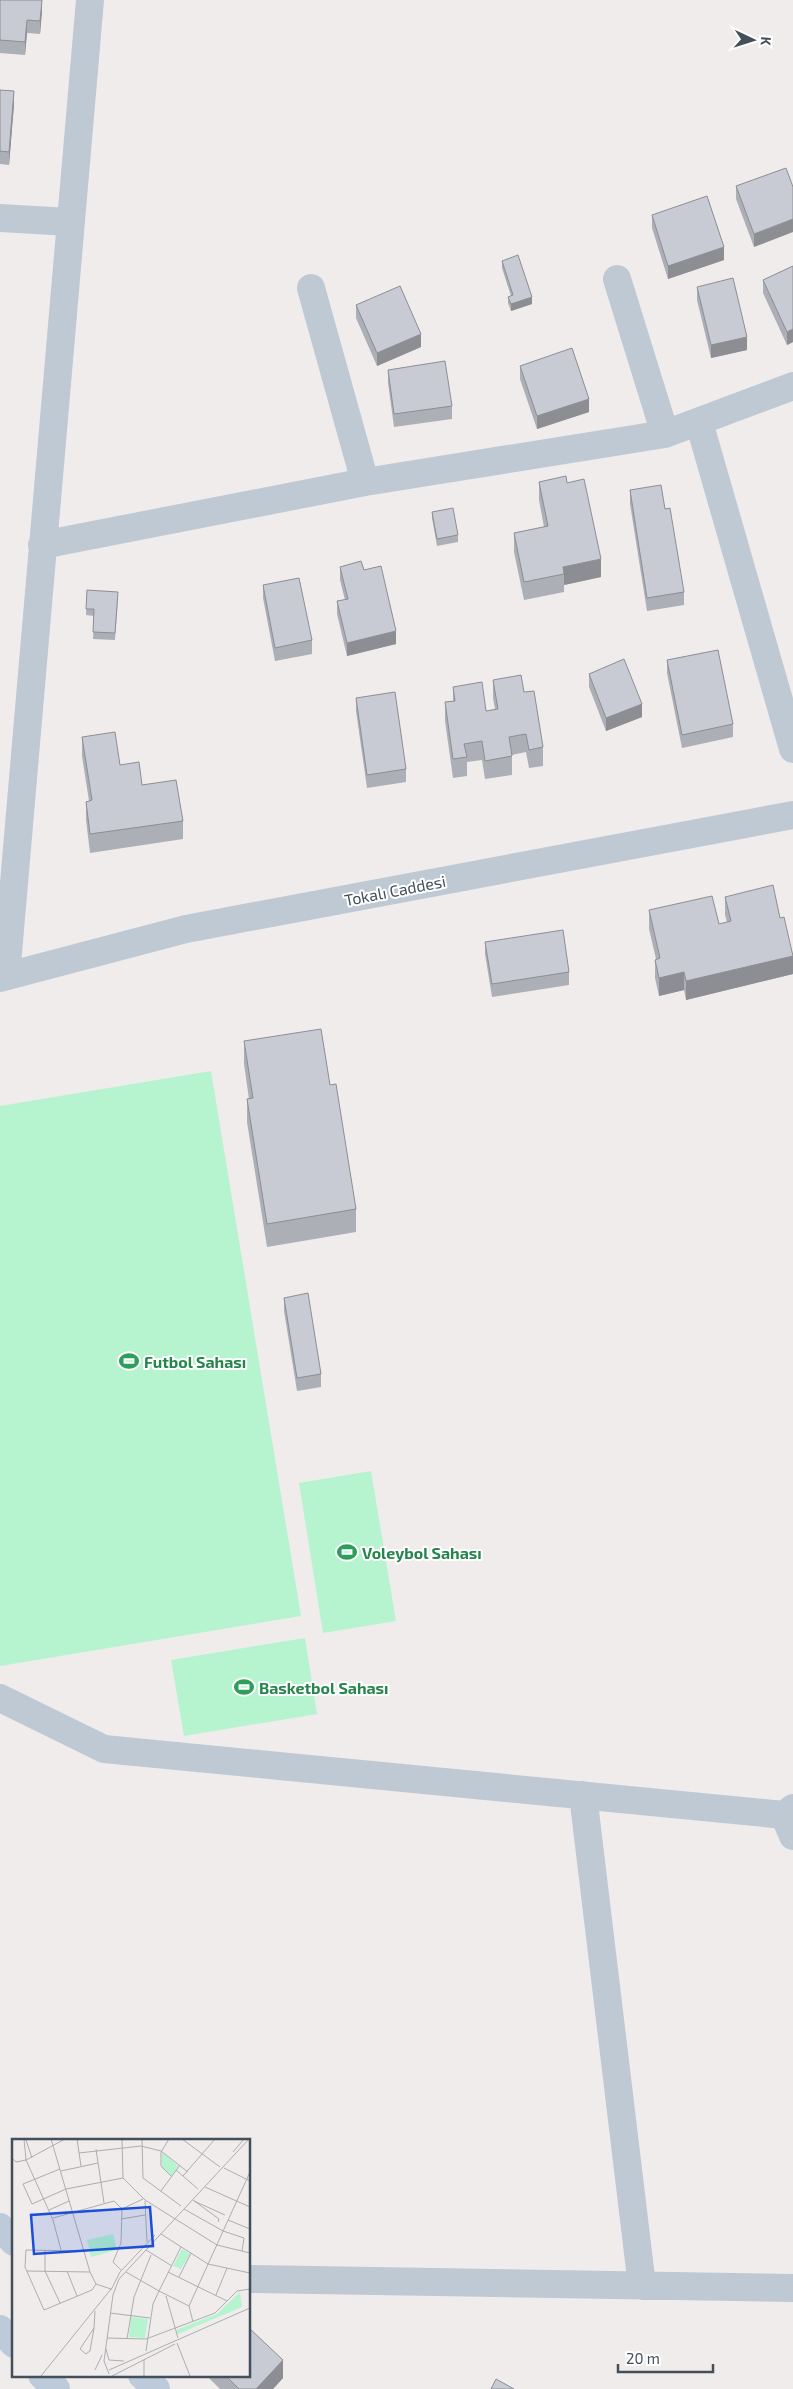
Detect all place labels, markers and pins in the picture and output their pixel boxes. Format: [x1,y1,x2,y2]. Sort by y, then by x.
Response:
sports icon: Futbol Sahası [118,1350,140,1372]
place label: Futbol Sahası [144,1352,246,1371]
sports icon: Voleybol Sahası [336,1541,358,1563]
place label: Voleybol Sahası [362,1543,482,1563]
sports icon: Basketbol Sahası [233,1676,255,1698]
place label: Basketbol Sahası [259,1678,389,1697]

